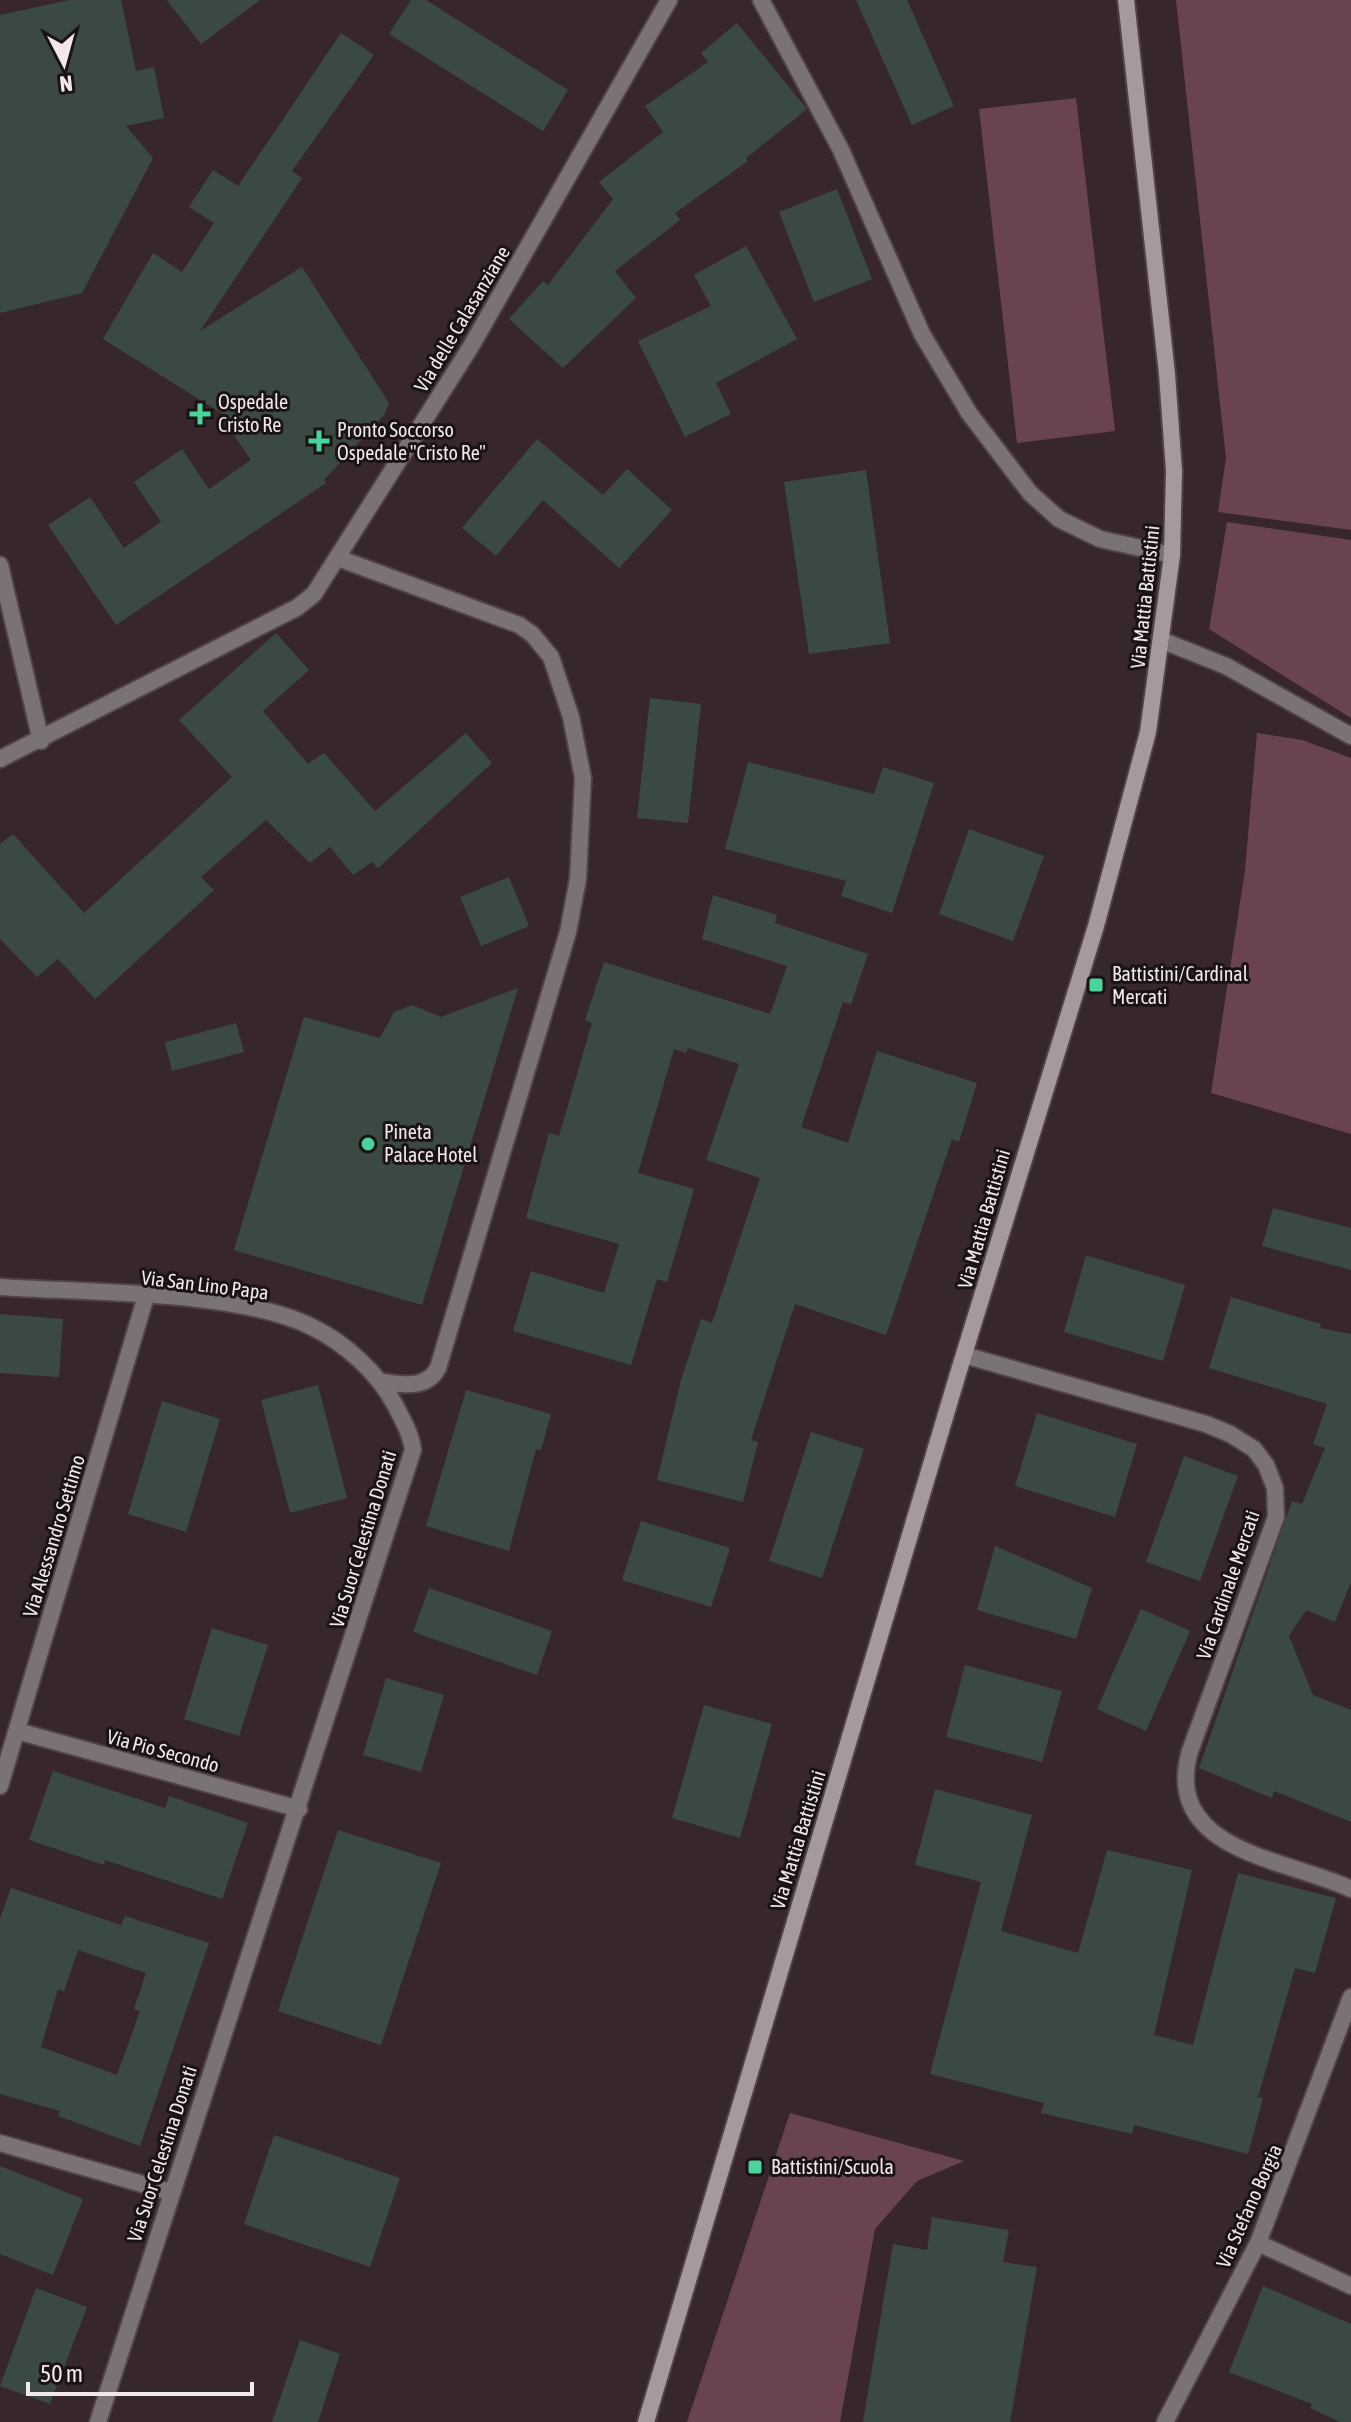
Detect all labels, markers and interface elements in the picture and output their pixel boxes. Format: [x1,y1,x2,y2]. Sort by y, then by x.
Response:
north arrow [24,24,104,104]
text: N [58,70,74,97]
street label: Via delle Calasanziane [409,242,514,396]
place label: Ospedale Cristo Re [218,390,288,436]
marker: Ospedale Cristo Re [189,403,211,425]
place label: Pronto Soccorso Ospedale "Cristo Re" [337,418,486,464]
marker: Pronto Soccorso Ospedale "Cristo Re" [308,430,330,452]
street label: Via Mattia Battistini [1126,524,1163,670]
place label: Battistini/Cardinal Mercati [1112,962,1249,1008]
marker: Battistini/Cardinal Mercati [1087,976,1105,994]
place label: Pineta Palace Hotel [384,1120,478,1166]
marker: Pineta Palace Hotel [359,1135,377,1153]
street label: Via Mattia Battistini [953,1147,1014,1291]
street label: Via San Lino Papa [140,1265,270,1304]
street label: Via Suor Celestina Donati [325,1448,400,1630]
street label: Via Alessandro Settimo [18,1452,89,1620]
street label: Via Cardinale Mercati [1191,1507,1264,1662]
street label: Via Pio Secondo [104,1724,222,1777]
street label: Via Mattia Battistini [765,1768,830,1912]
street label: Via Suor Celestina Donati [122,2063,201,2245]
street label: Via Stefano Borgia [1211,2140,1286,2271]
place label: Battistini/Scuola [771,2155,894,2178]
marker: Battistini/Scuola [746,2158,764,2176]
scale bar [28,2346,252,2396]
text: 50 m [40,2360,83,2387]

